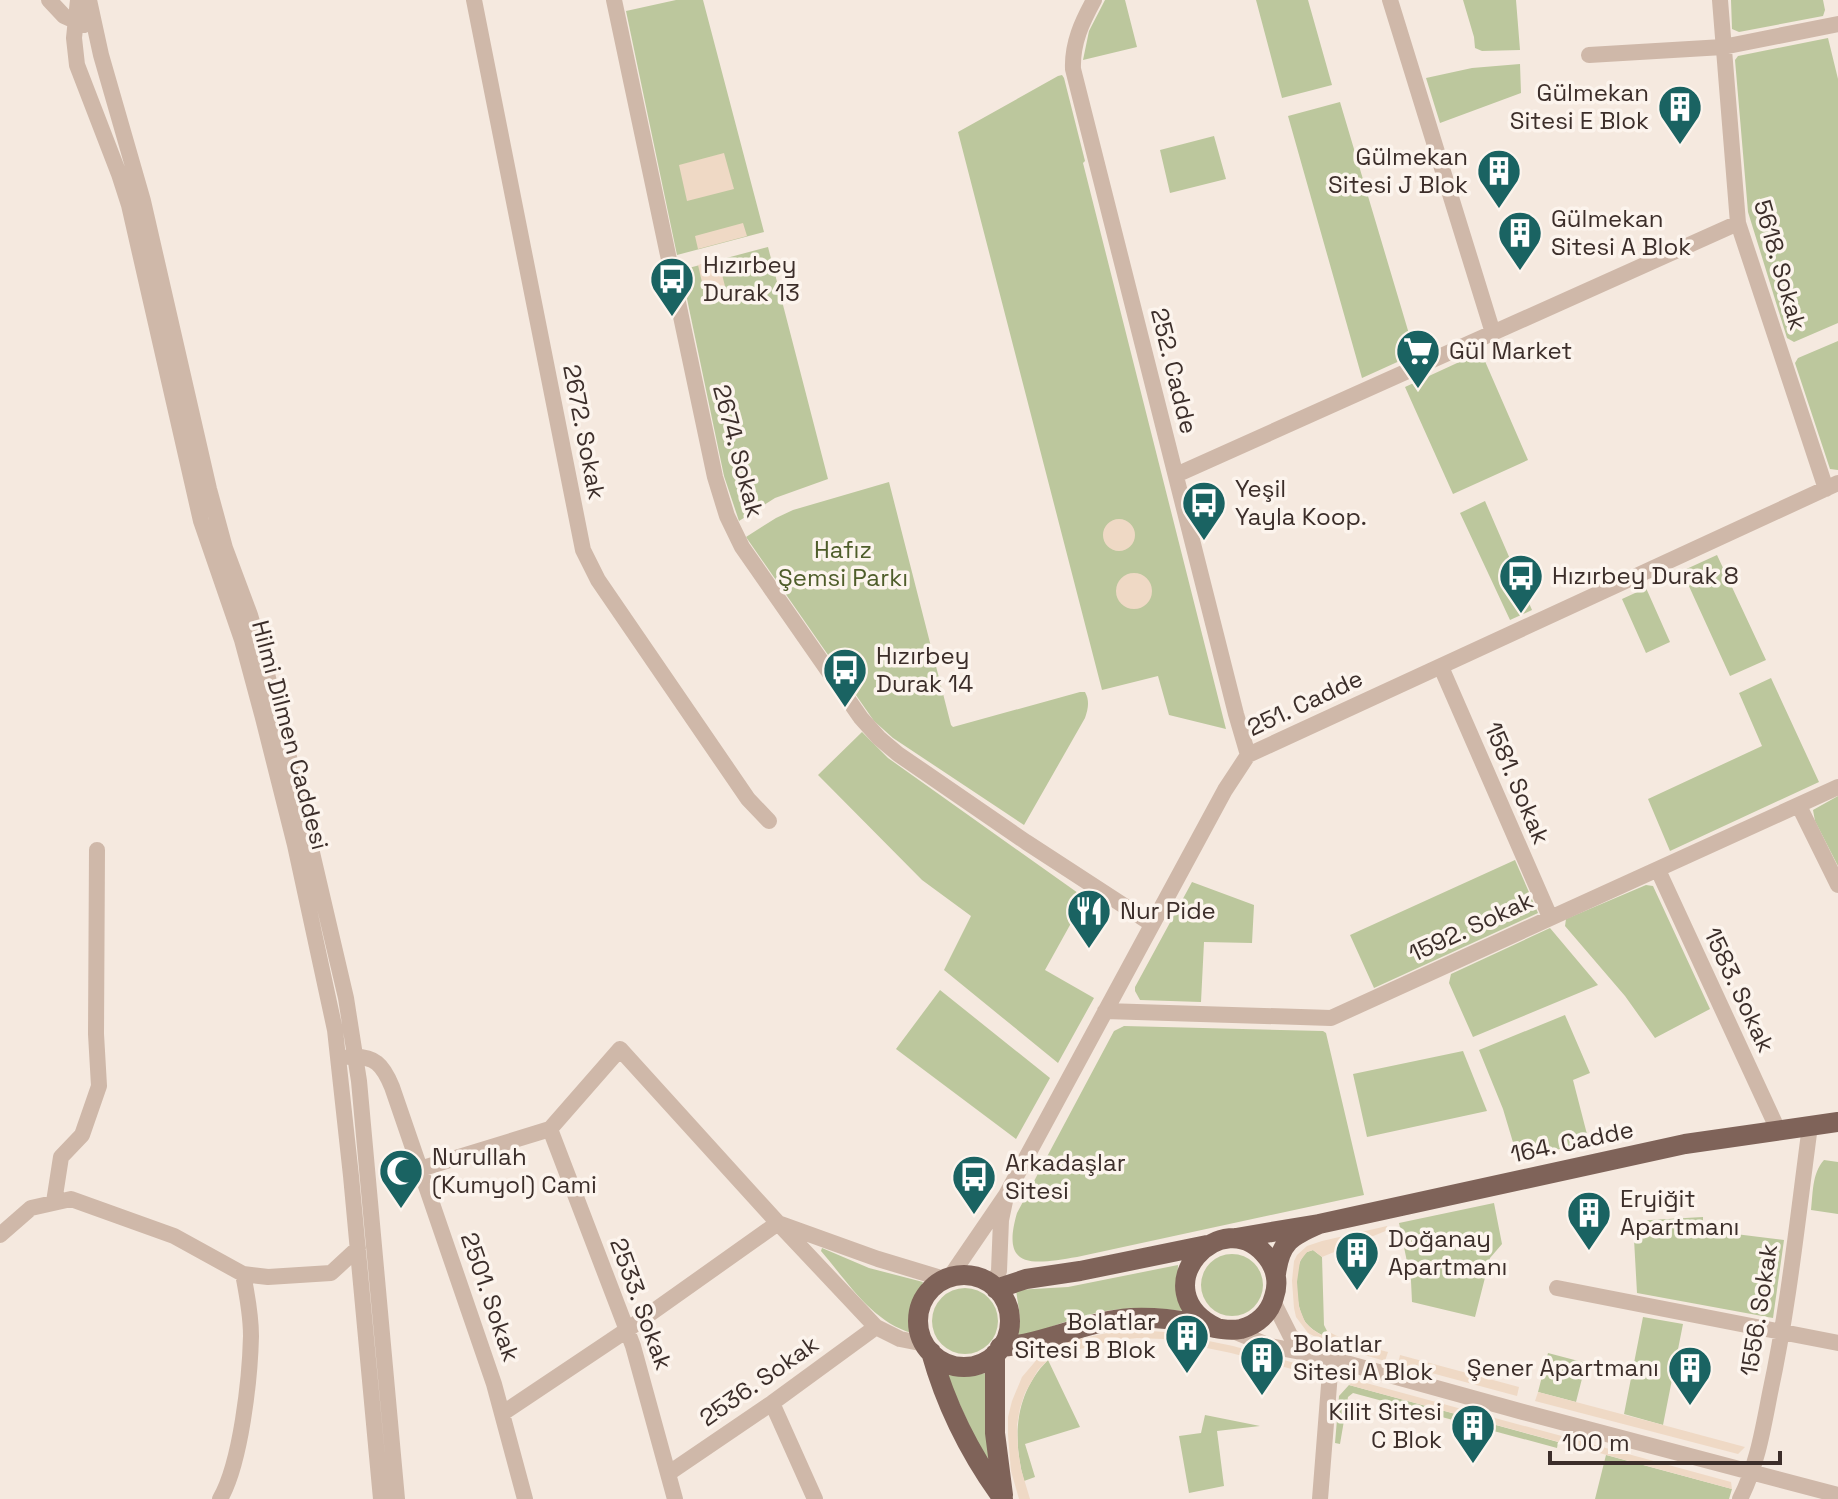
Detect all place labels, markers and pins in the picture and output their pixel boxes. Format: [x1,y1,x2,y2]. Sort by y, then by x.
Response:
place label: Gülmekan Sitesi E Blok [1510,77,1649,136]
building icon: Gülmekan Sitesi E Blok [1656,83,1704,146]
place label: Gülmekan Sitesi J Blok [1328,141,1468,200]
building icon: Gülmekan Sitesi J Blok [1475,147,1523,210]
place label: Gülmekan Sitesi A Blok [1551,203,1691,262]
building icon: Gülmekan Sitesi A Blok [1496,209,1544,272]
place label: Hızırbey Durak 13 [703,249,800,308]
bus stop icon: Hızırbey Durak 13 [648,255,696,318]
supermarket icon: Gül Market [1394,327,1442,390]
place label: Gül Market [1449,335,1572,366]
place label: Yeşil Yayla Koop. [1235,473,1367,532]
bus stop icon: Yeşil Yayla Koop. [1180,479,1228,542]
bus stop icon: Hızırbey Durak 8 [1497,552,1545,615]
place label: Hızırbey Durak 8 [1552,560,1739,591]
place label: Hızırbey Durak 14 [876,640,973,699]
bus stop icon: Hızırbey Durak 14 [821,646,869,709]
restaurant icon: Nur Pide [1065,887,1113,950]
place label: Nur Pide [1120,895,1216,926]
place label: Nurullah (Kumyol) Cami [432,1141,597,1200]
mosque icon: Nurullah (Kumyol) Cami [377,1147,425,1210]
place label: Arkadaşlar Sitesi [1005,1147,1126,1206]
bus stop icon: Arkadaşlar Sitesi [950,1153,998,1216]
place label: Eryiğit Apartmanı [1620,1183,1740,1242]
building icon: Eryiğit Apartmanı [1565,1189,1613,1252]
place label: Doğanay Apartmanı [1388,1223,1508,1282]
building icon: Doğanay Apartmanı [1333,1229,1381,1292]
place label: Bolatlar Sitesi B Blok [1014,1306,1156,1365]
building icon: Bolatlar Sitesi B Blok [1163,1312,1211,1375]
place label: Bolatlar Sitesi A Blok [1293,1328,1433,1387]
building icon: Bolatlar Sitesi A Blok [1238,1334,1286,1397]
building icon: Şener Apartmanı [1666,1344,1714,1407]
place label: Şener Apartmanı [1467,1352,1659,1383]
place label: Kilit Sitesi C Blok [1329,1396,1442,1455]
building icon: Kilit Sitesi C Blok [1449,1402,1497,1465]

